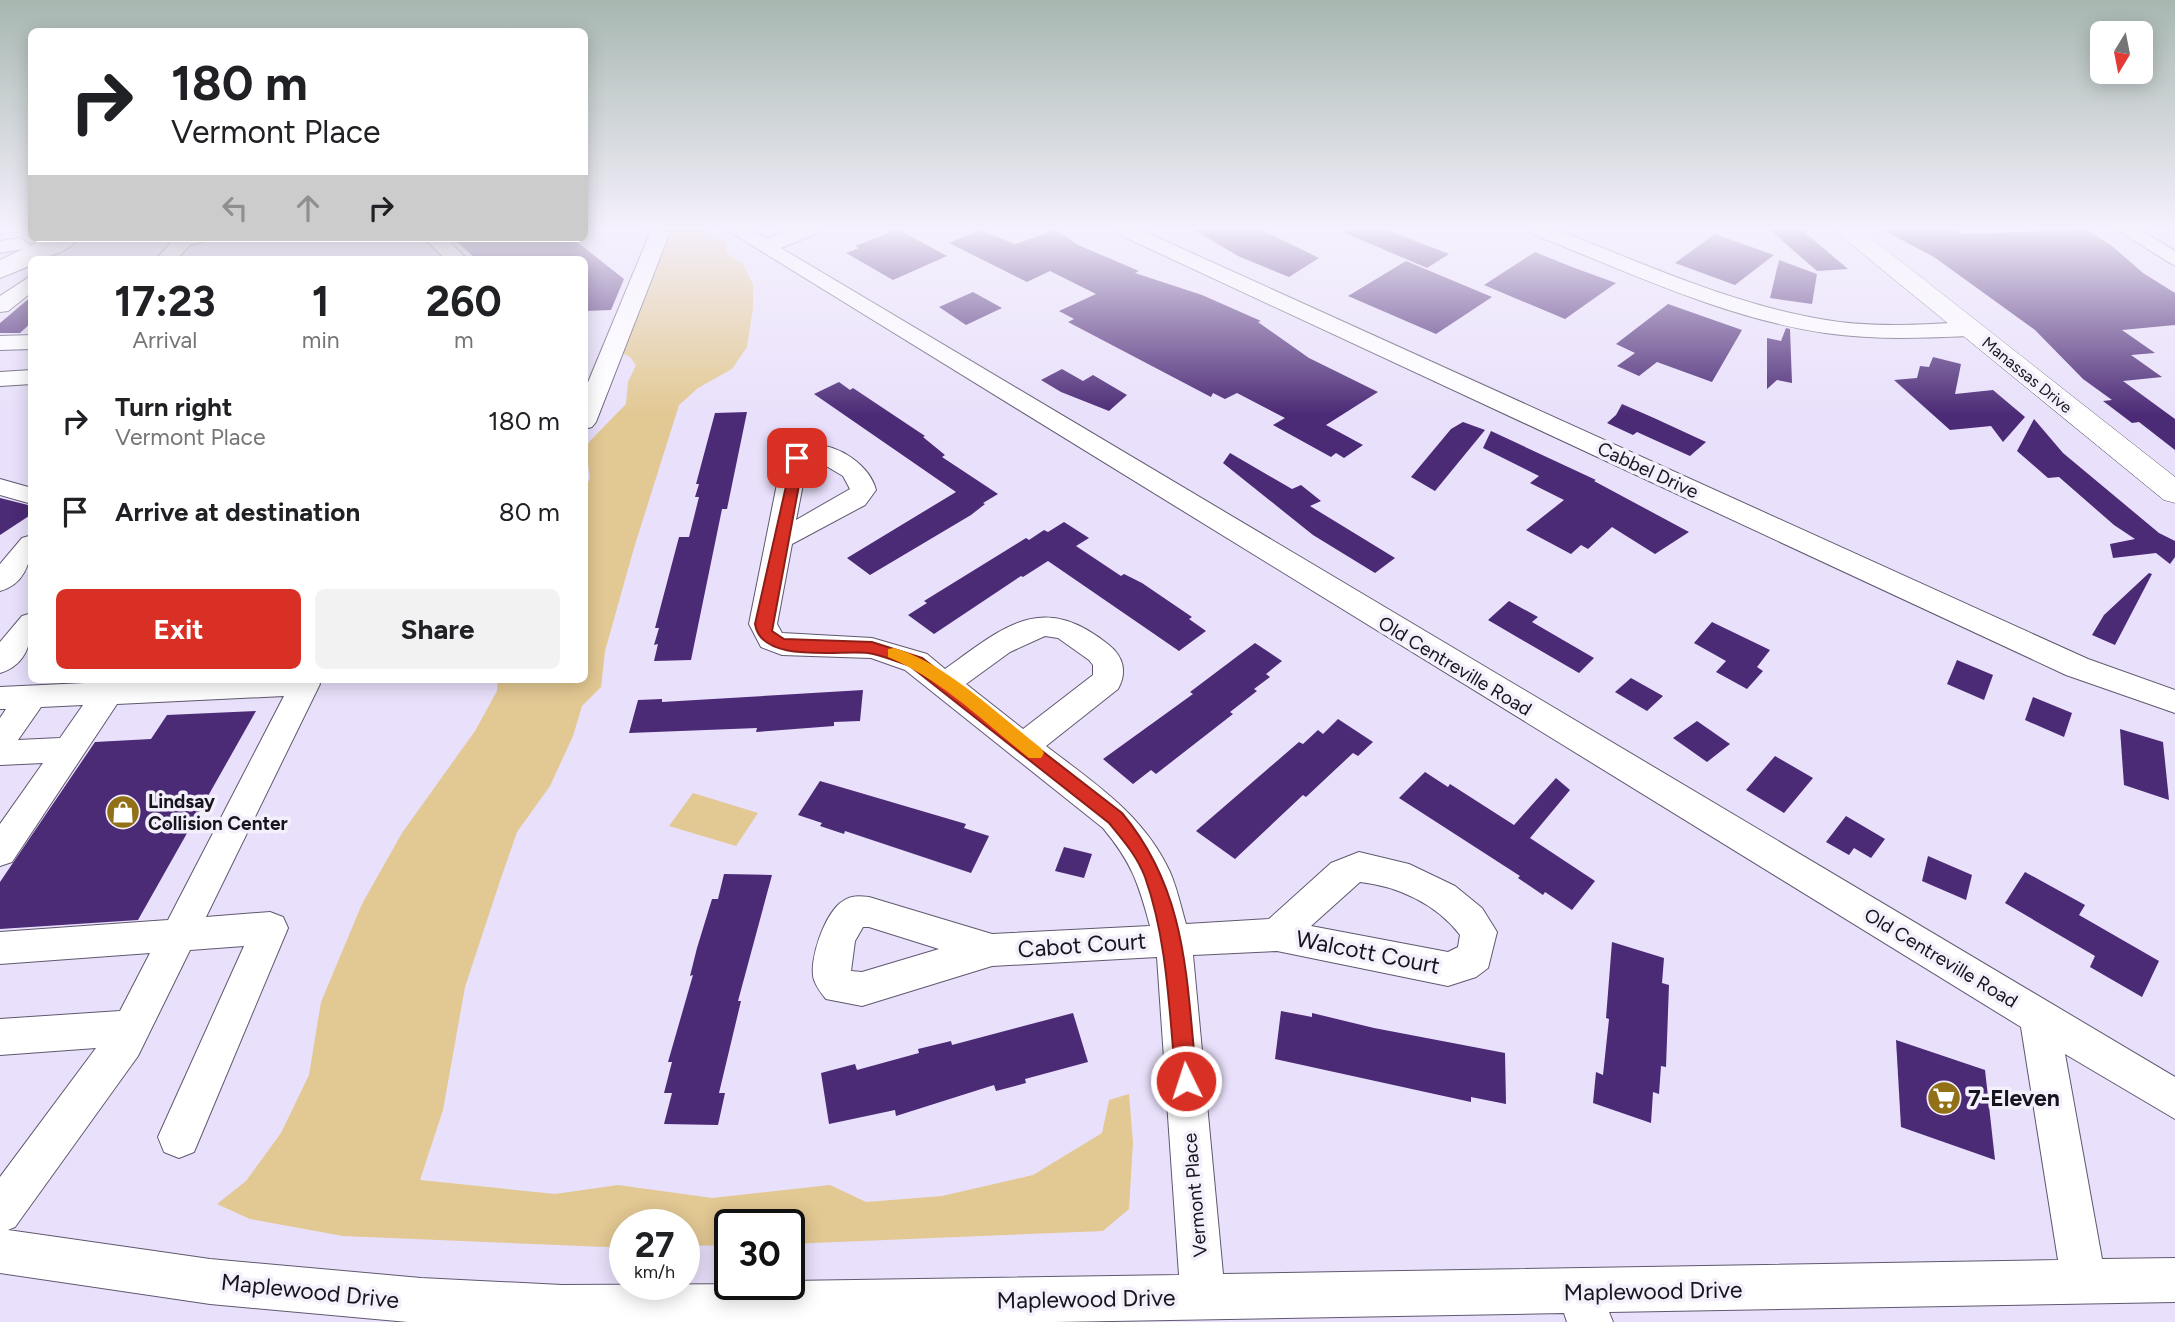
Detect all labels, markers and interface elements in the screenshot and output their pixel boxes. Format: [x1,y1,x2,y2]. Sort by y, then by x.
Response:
north arrow [2090,21,2152,84]
map controls [2090,21,2153,84]
text: 180 m [171,53,308,112]
icon: right [56,56,147,147]
text: Vermont Place [171,113,381,151]
icon: left [216,189,254,227]
icon: ahead [289,189,327,227]
icon: right [362,189,400,227]
text: 17:23 [114,276,216,327]
text: 1 [312,276,330,327]
text: 260 [426,276,502,327]
text: Arrival [132,326,197,354]
text: min [302,326,340,354]
text: m [454,326,474,354]
street label: Manassas Drive [1978,333,2076,417]
text: Turn right [115,391,232,423]
icon: right [56,402,94,440]
text: 180 m [488,405,560,437]
text: Vermont Place [115,423,266,451]
pin [767,428,827,488]
street label: Cabbel Drive [1594,437,1702,503]
icon: arrive [778,439,816,477]
icon: arrive [56,493,94,531]
text: Arrive at destination [115,496,360,528]
text: 80 m [499,496,560,528]
button: Exit [56,589,301,669]
button: Share [315,589,560,669]
street label: Old Centreville Road [1374,611,1536,721]
place label: Lindsay Collision Center [148,790,288,835]
shop icon: Lindsay Collision Center [104,793,142,831]
street label: Old Centreville Road [1860,903,2022,1013]
street label: Walcott Court [1294,924,1442,980]
street label: Cabot Court [1017,927,1147,963]
position arrow [1149,1044,1223,1118]
supermarket icon: 7-Eleven [1925,1079,1963,1117]
place label: 7-Eleven [1968,1084,2060,1112]
street label: Vermont Place [1178,1132,1212,1258]
speed limit sign: 30 [714,1209,805,1300]
text: 27 [635,1224,674,1266]
text: km/h [634,1261,675,1283]
street label: Maplewood Drive [220,1268,400,1314]
street label: Maplewood Drive [1563,1275,1743,1307]
street label: Maplewood Drive [996,1283,1176,1315]

